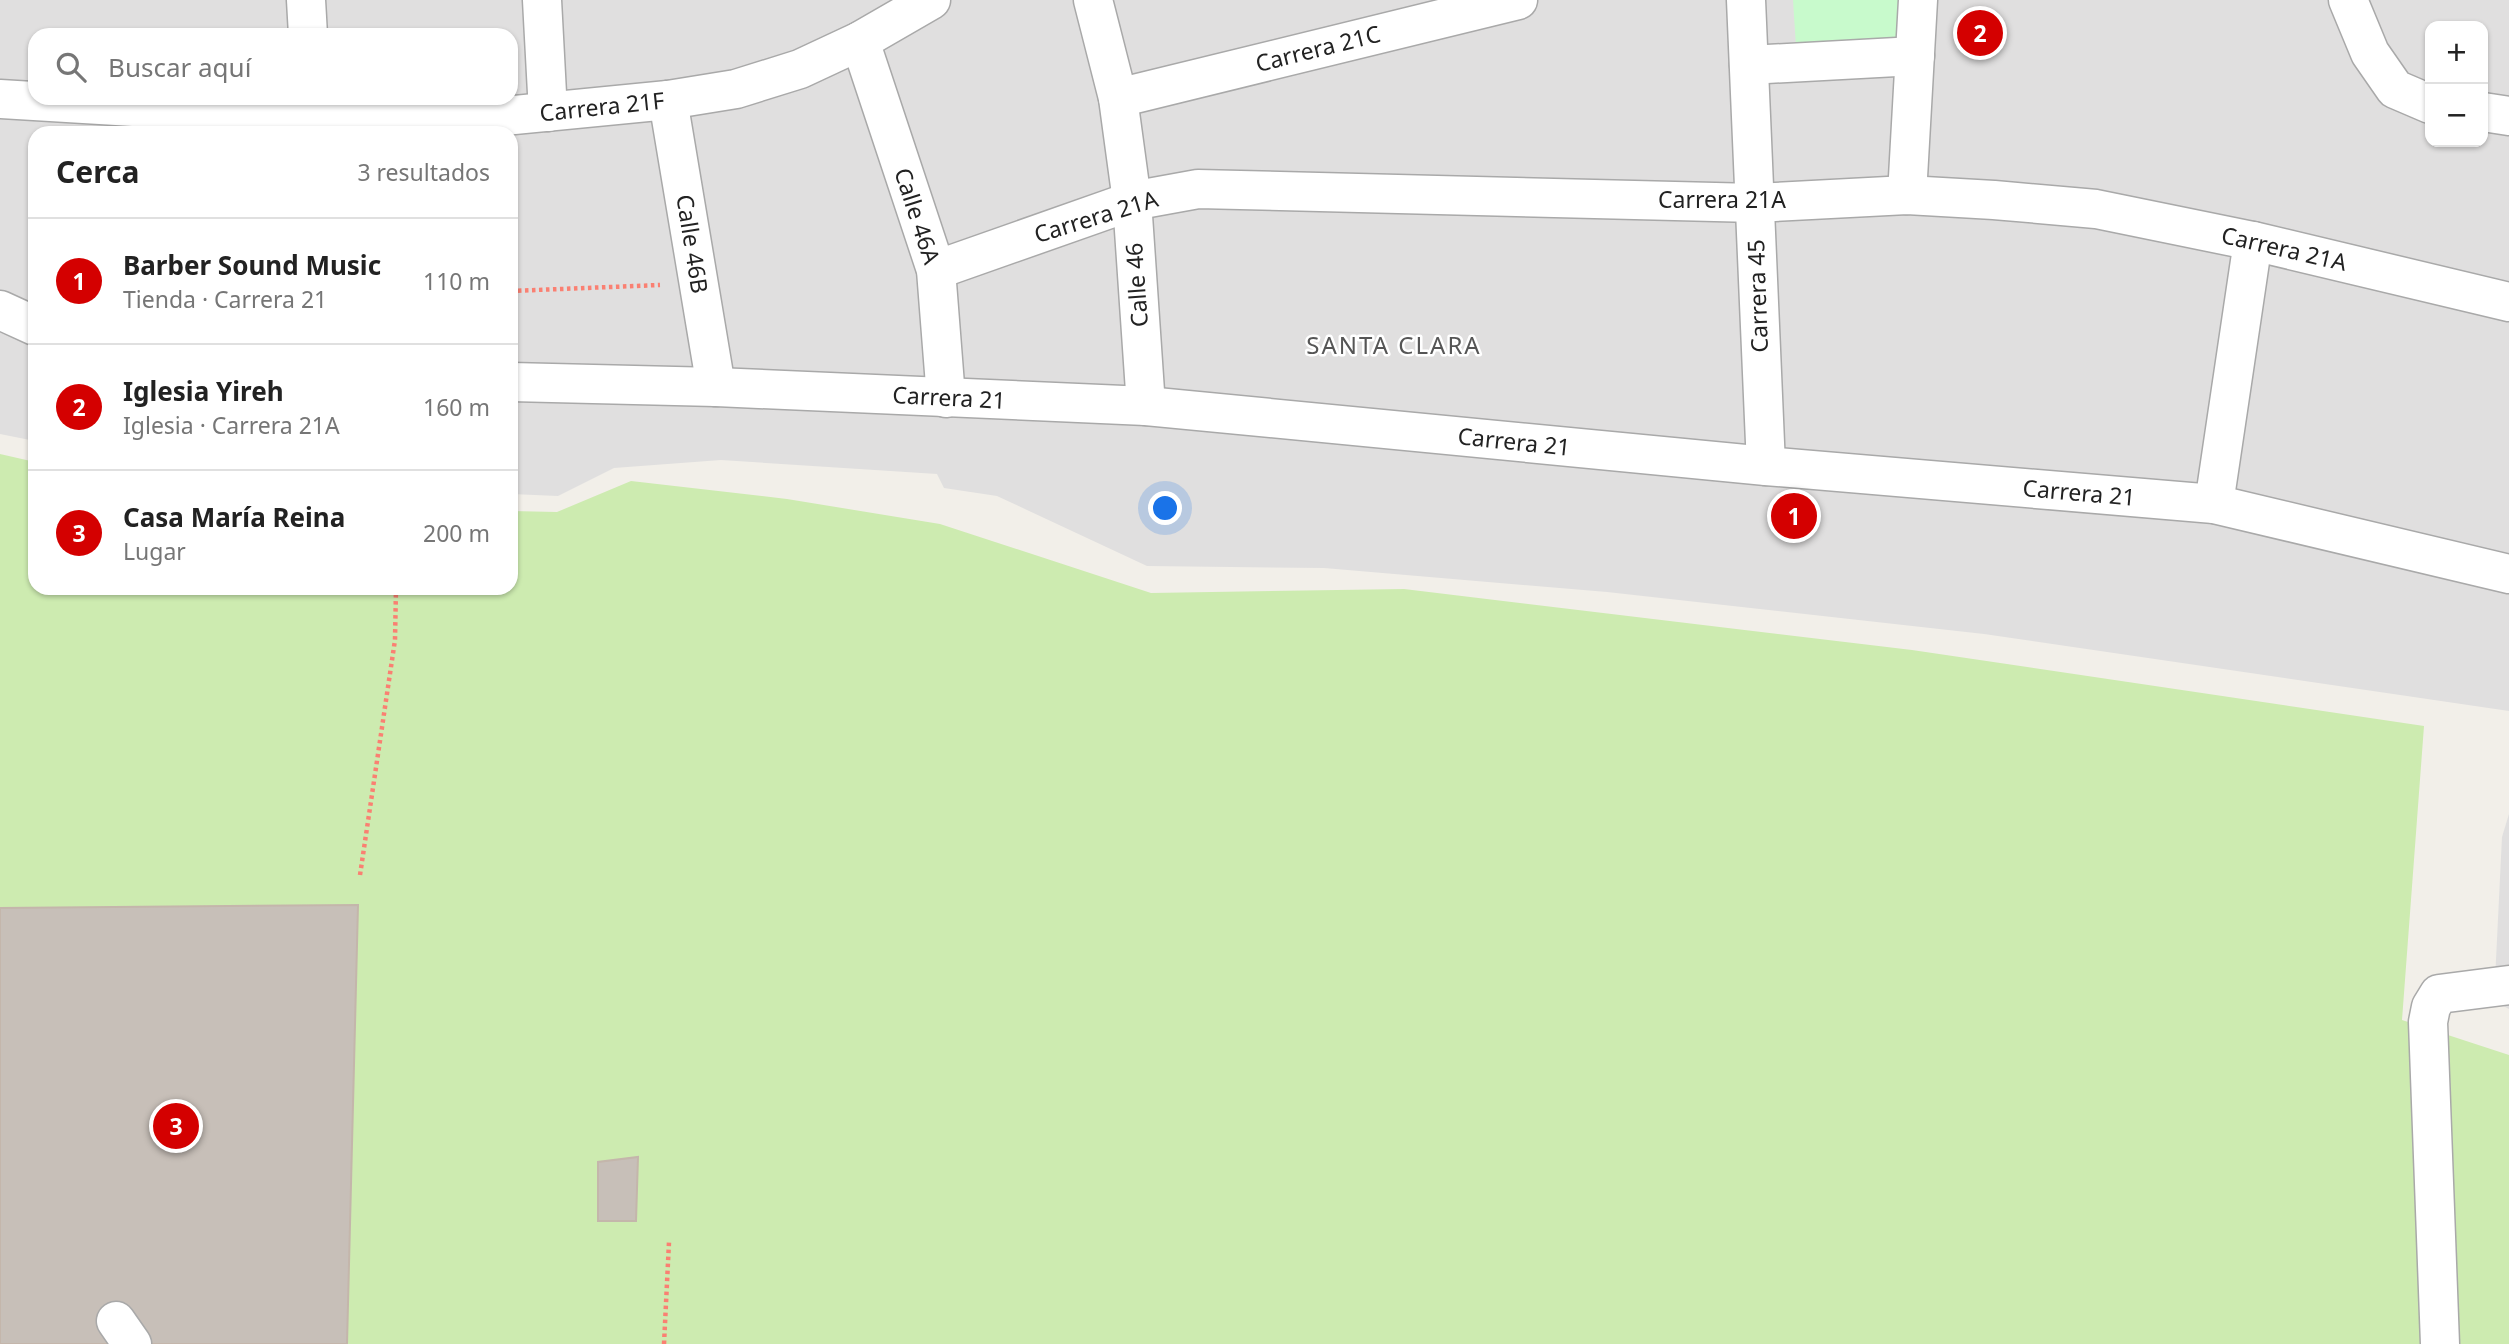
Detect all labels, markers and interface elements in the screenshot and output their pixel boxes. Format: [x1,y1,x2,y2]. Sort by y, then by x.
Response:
pin: 2 [1957,7,2003,59]
street label: Carrera 21C [1252,17,1384,79]
map controls [2425,21,2488,147]
button: + [2425,21,2488,84]
search box [28,28,518,105]
icon: search [52,48,90,86]
text: Buscar aquí [108,49,251,85]
street label: Carrera 21F [538,84,666,128]
button: − [2425,84,2488,147]
text: Cerca [56,151,139,192]
text: 3 resultados [357,156,490,188]
street label: Calle 46A [887,164,949,268]
street label: Carrera 21A [1030,182,1162,250]
street label: Carrera 21A [1658,183,1786,215]
street label: Calle 46B [669,192,717,295]
street label: Carrera 21A [2218,218,2350,278]
street label: Carrera 45 [1739,239,1775,353]
street label: Calle 46 [1117,242,1155,328]
text: Barber Sound Music [123,247,381,283]
text: 1 [72,265,86,297]
text: 110 m [423,265,490,297]
text: Tienda · Carrera 21 [123,283,327,315]
district label: SANTA CLARA [1306,328,1482,361]
text: Iglesia Yireh [123,373,284,409]
street label: Carrera 21 [892,378,1006,416]
text: 2 [72,391,86,423]
text: 160 m [423,391,490,423]
text: Iglesia · Carrera 21A [123,409,340,441]
street label: Carrera 21 [1456,419,1572,463]
street label: Carrera 21 [2021,471,2137,513]
pin: 1 [1771,490,1817,542]
your location [1148,491,1182,525]
text: Casa María Reina [123,499,345,535]
text: 3 [72,517,86,549]
text: 200 m [423,517,490,549]
text: Lugar [123,535,186,567]
pin: 3 [153,1100,199,1152]

